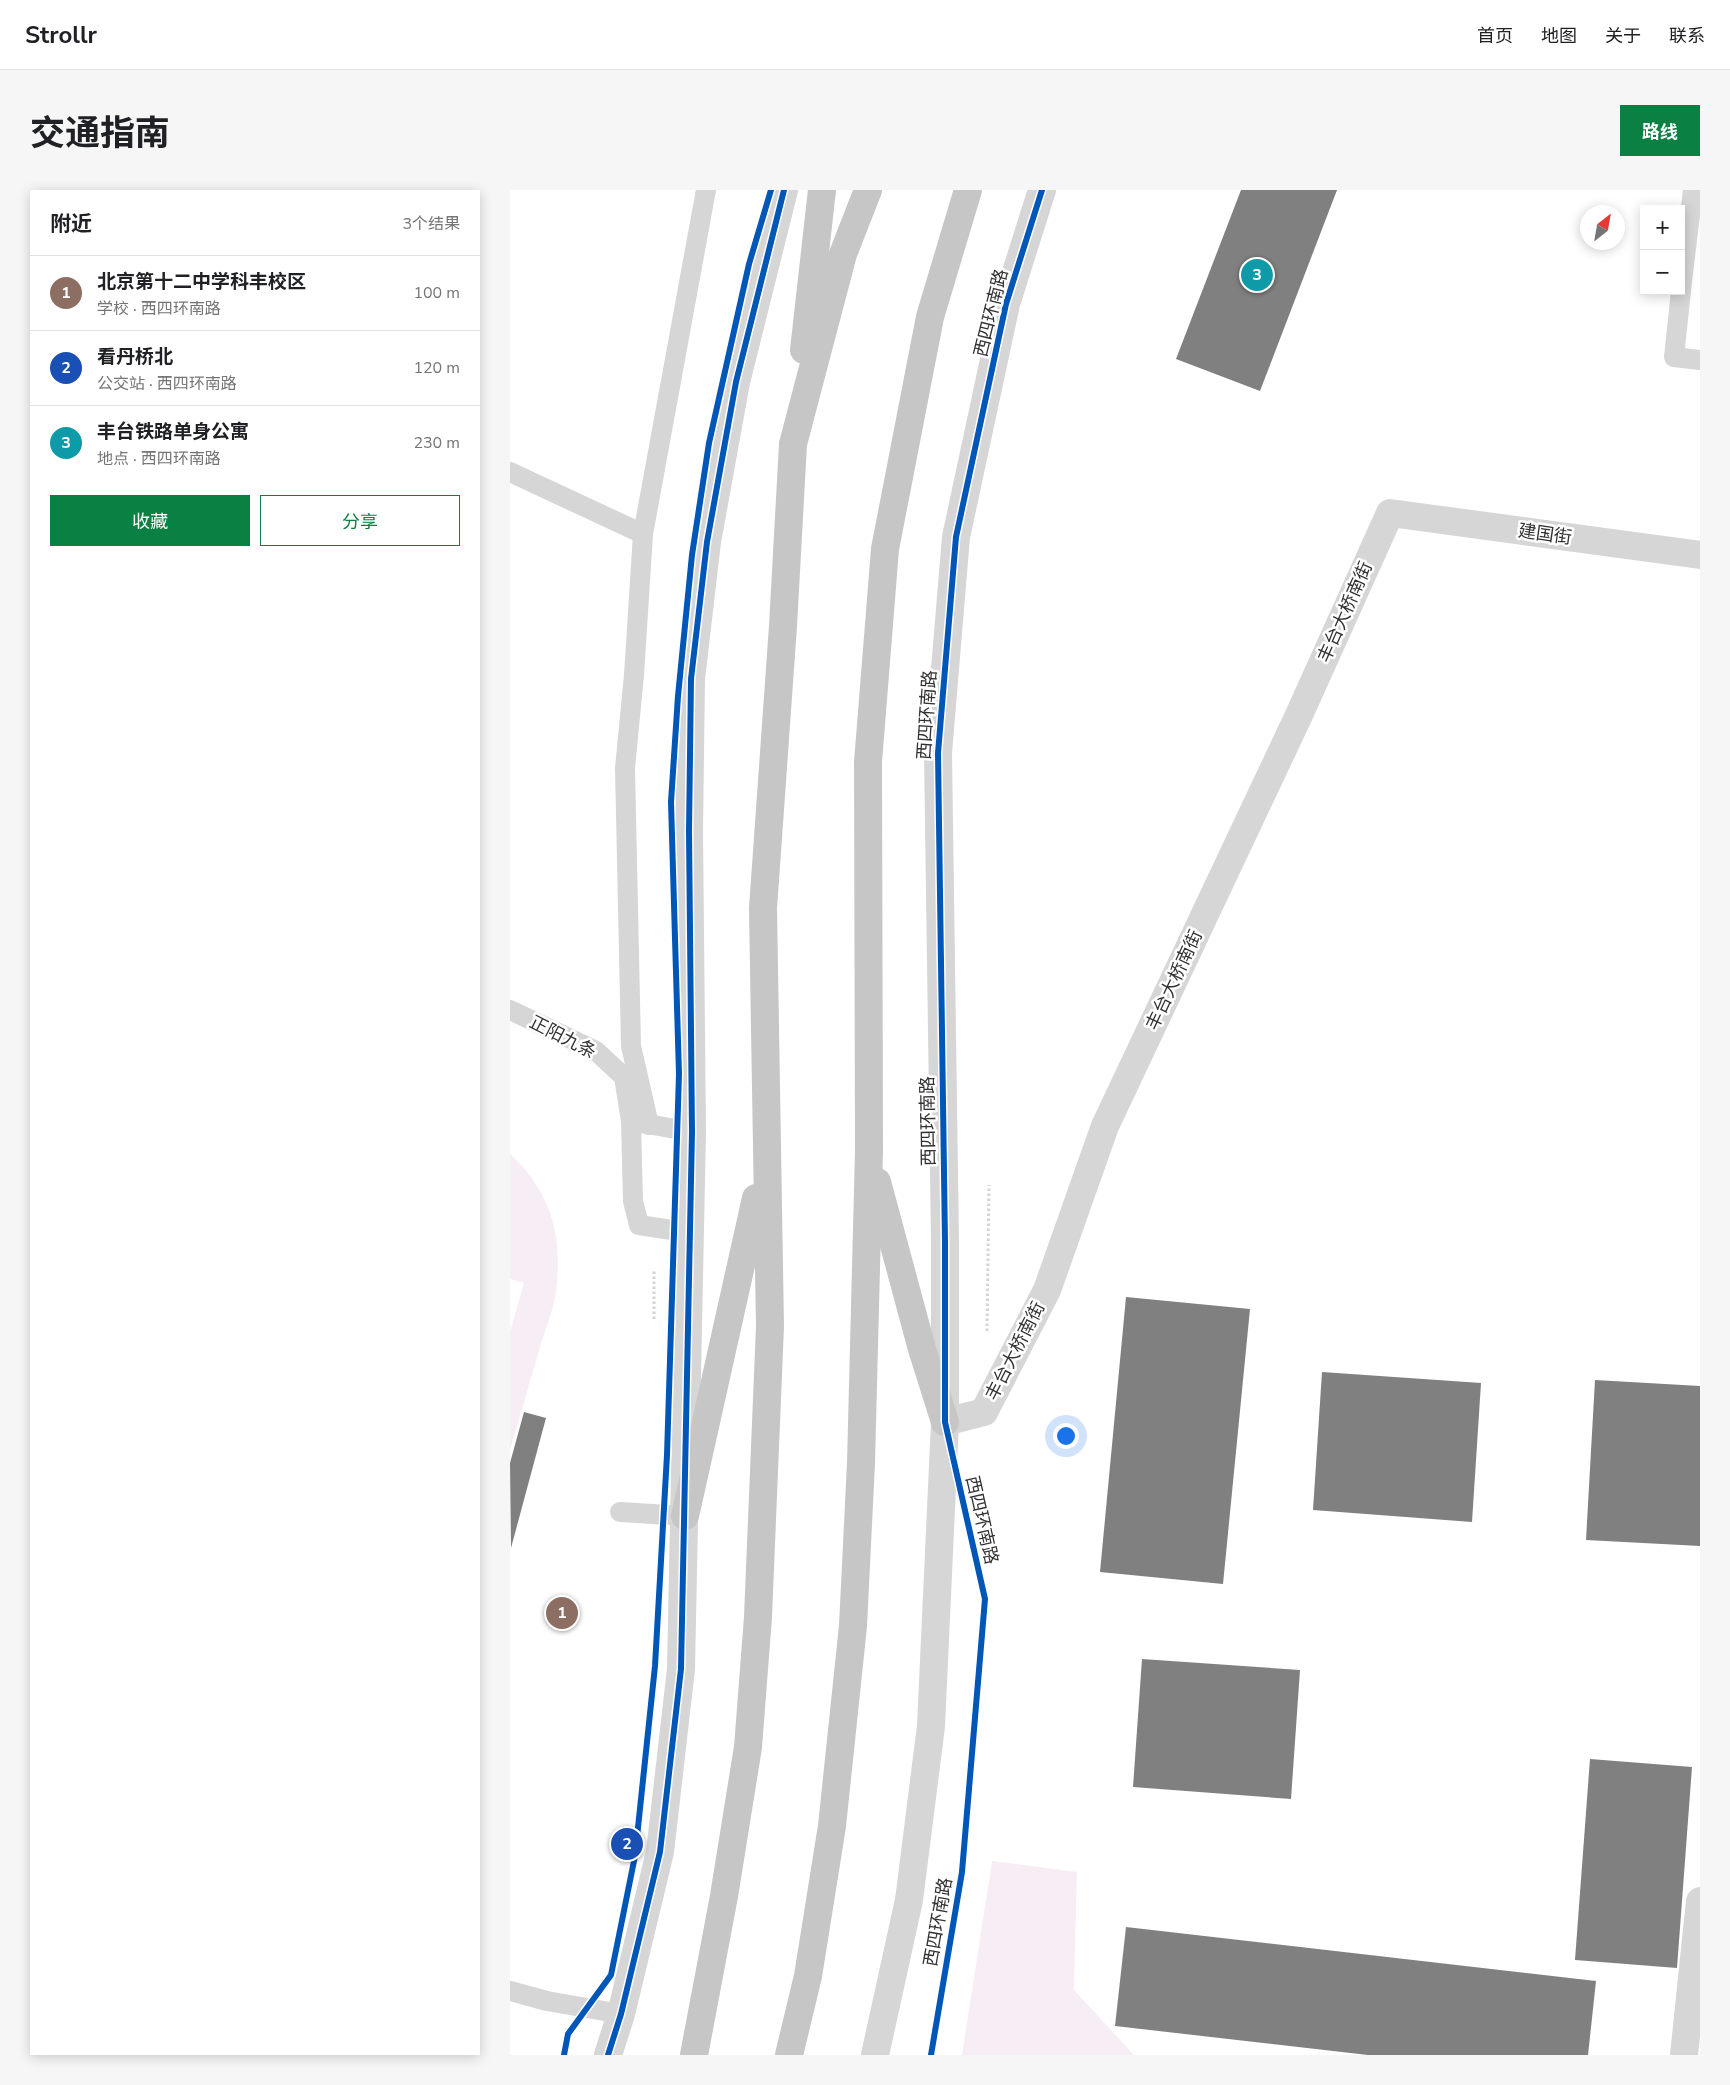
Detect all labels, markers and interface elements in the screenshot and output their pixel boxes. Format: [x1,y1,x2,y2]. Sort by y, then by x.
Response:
text: Strollr [25,19,97,51]
text: 首页 [1477,24,1513,48]
text: 地图 [1541,24,1577,48]
text: 关于 [1605,24,1641,48]
text: 联系 [1669,24,1705,48]
button: 路线 [1620,105,1700,156]
text: 交通指南 [30,110,170,157]
north arrow [1580,205,1625,250]
map controls [1640,205,1685,295]
button: + [1640,205,1685,250]
text: 附近 [50,210,92,238]
text: 3个结果 [402,213,460,235]
button: − [1640,250,1685,295]
pin: 3 [1241,256,1273,294]
street label: 西四环南路 [968,266,1014,360]
text: 北京第十二中学科丰校区 [97,269,306,295]
text: 1 [61,282,71,304]
text: 100 m [413,282,460,304]
text: 学校 · 西四环南路 [97,298,221,320]
text: 看丹桥北 [97,344,173,370]
text: 2 [61,357,71,379]
text: 120 m [413,357,460,379]
text: 公交站 · 西四环南路 [97,373,237,395]
text: 丰台铁路单身公寓 [97,419,249,445]
text: 3 [61,432,71,454]
text: 230 m [413,432,460,454]
text: 地点 · 西四环南路 [97,448,221,470]
button: 收藏 [50,495,250,546]
button: 分享 [260,495,460,546]
street label: 建国街 [1517,518,1573,550]
street label: 丰台大桥南街 [1312,558,1378,666]
street label: 西四环南路 [912,669,942,761]
street label: 丰台大桥南街 [1140,926,1208,1034]
street label: 正阳九条 [525,1010,601,1064]
street label: 西四环南路 [915,1076,941,1166]
street label: 丰台大桥南街 [980,1297,1050,1405]
your location [1053,1423,1079,1449]
street label: 西四环南路 [960,1473,1004,1567]
pin: 1 [546,1594,578,1632]
pin: 2 [611,1825,643,1863]
street label: 西四环南路 [918,1876,958,1968]

